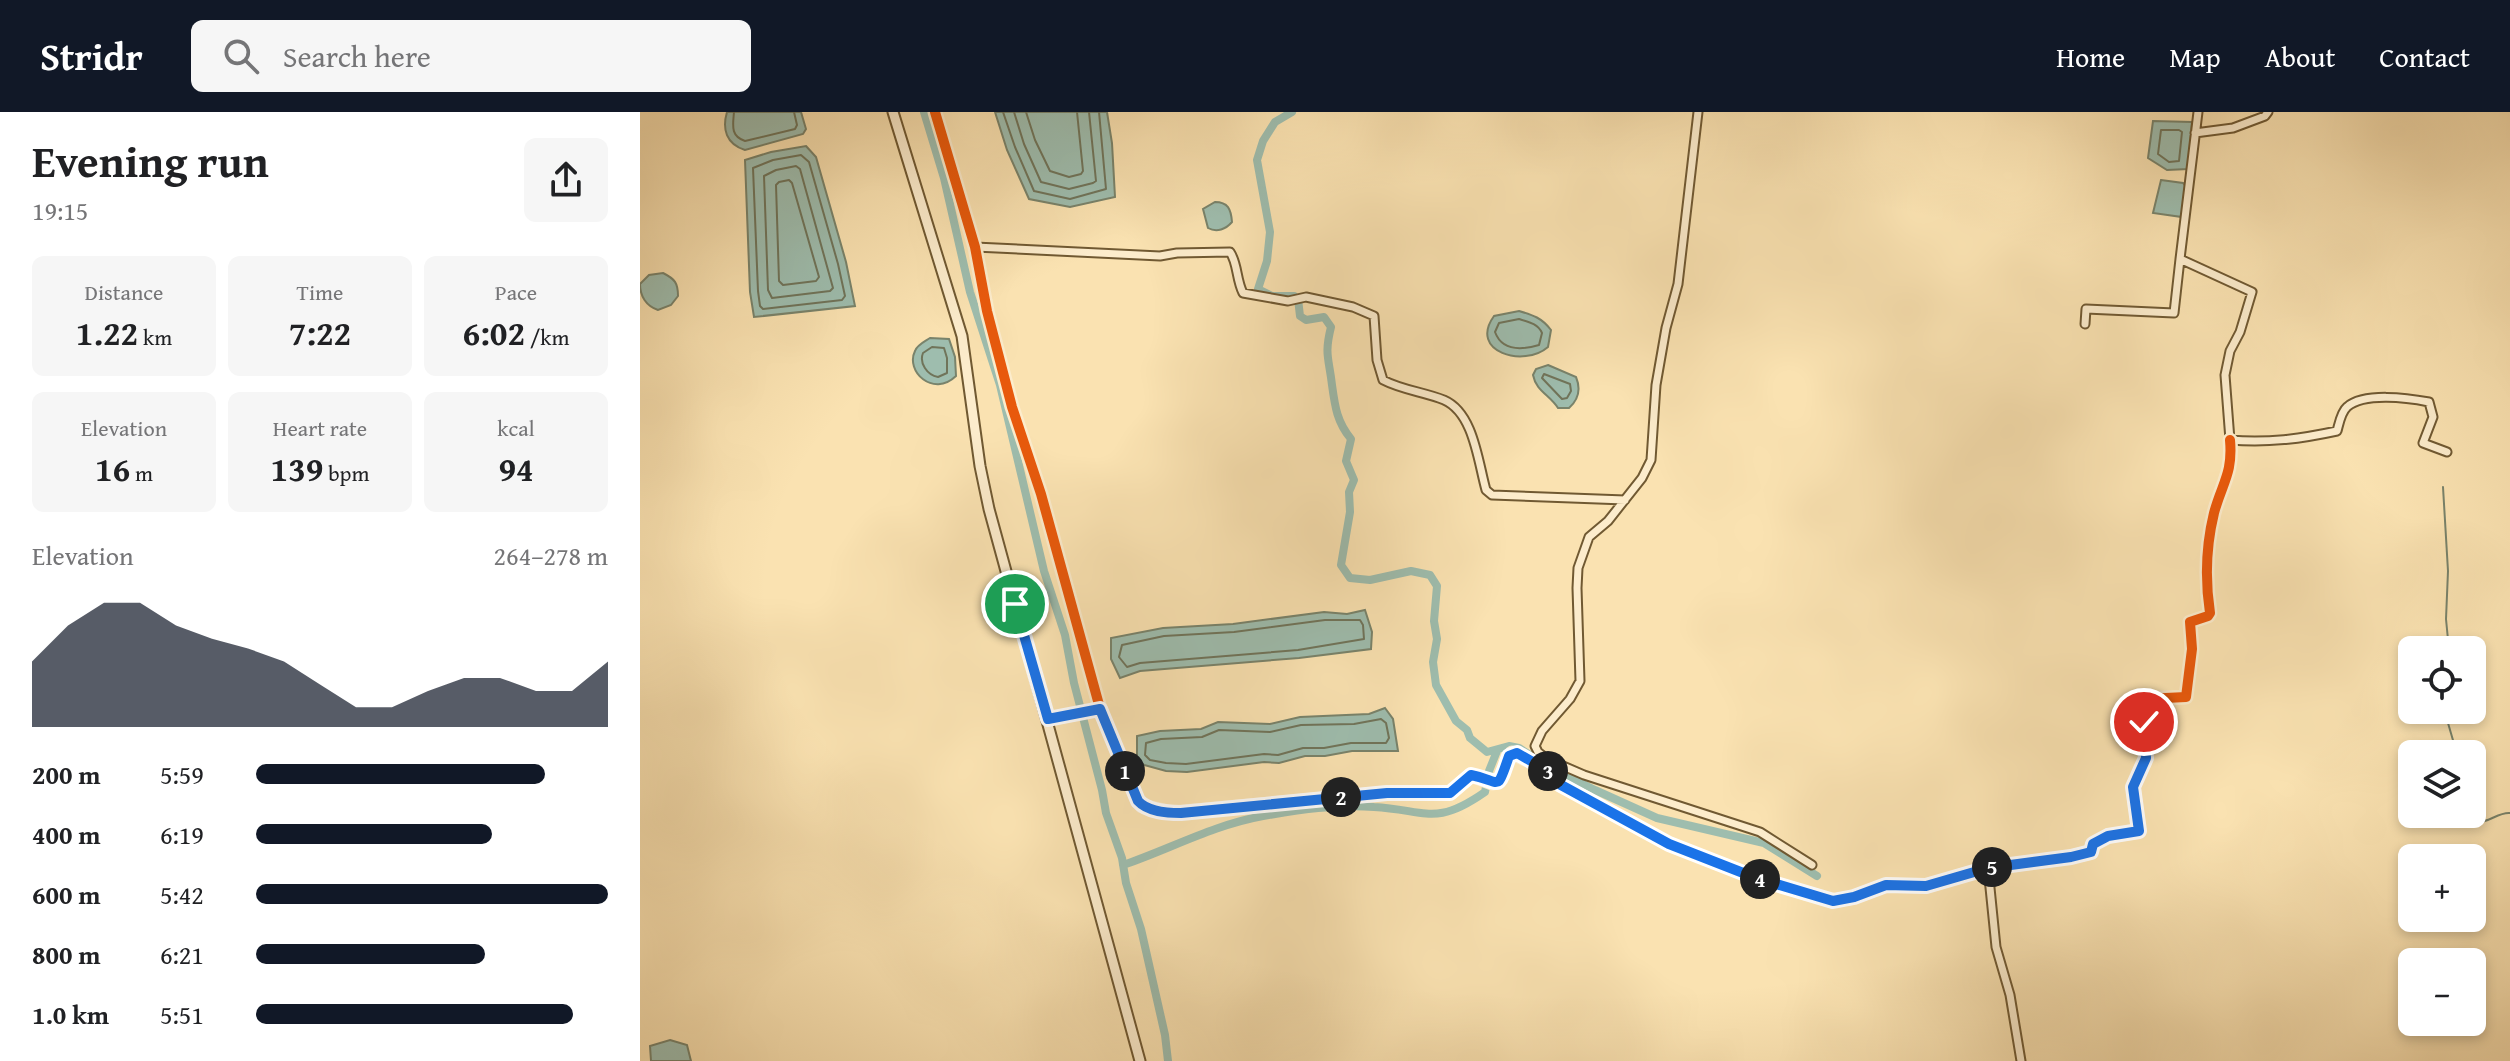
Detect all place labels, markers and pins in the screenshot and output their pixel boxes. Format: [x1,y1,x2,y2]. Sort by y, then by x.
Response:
pin [981,570,1049,638]
pin [2110,688,2178,756]
pin: 1 [1105,751,1145,791]
pin: 3 [1528,751,1568,791]
pin: 2 [1321,777,1361,817]
pin: 5 [1972,847,2012,887]
pin: 4 [1740,859,1780,899]

